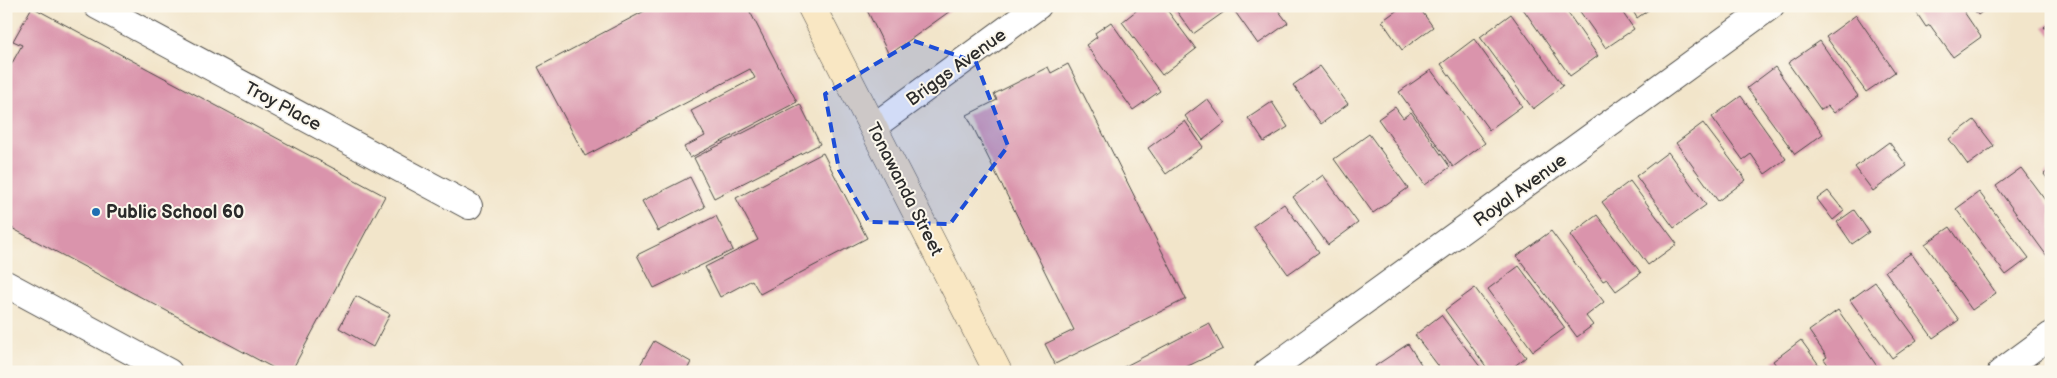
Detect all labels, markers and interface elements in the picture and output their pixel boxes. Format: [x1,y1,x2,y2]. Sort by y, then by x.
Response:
street label: Briggs Avenue [902,24,1010,111]
street label: Troy Place [241,78,325,135]
street label: Tonawanda Street [862,119,947,260]
street label: Royal Avenue [1470,149,1571,231]
place label: Public School 60 [106,202,244,223]
marker: Public School 60 [90,206,102,218]

